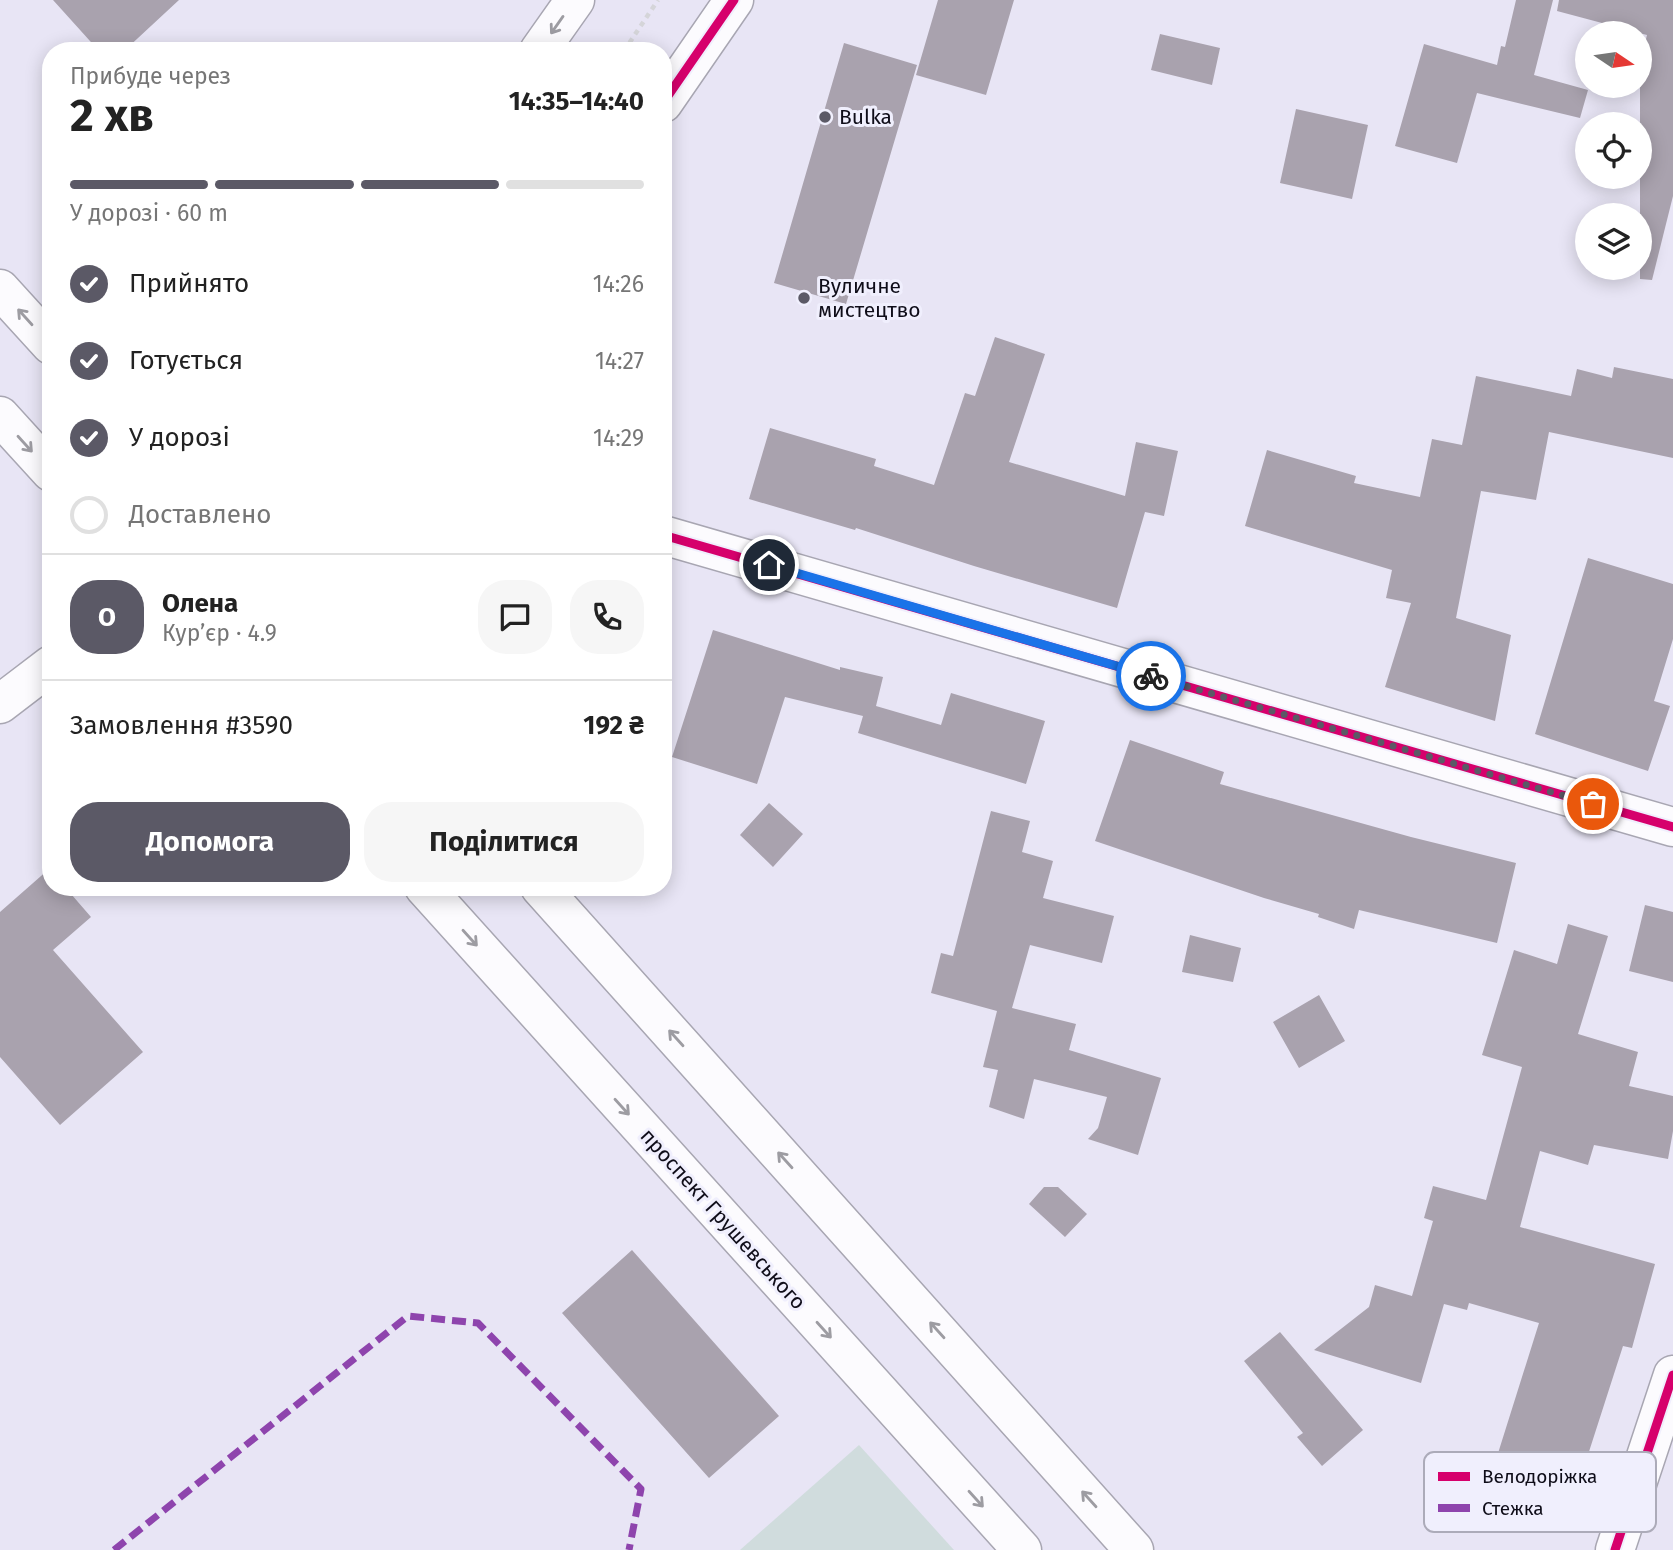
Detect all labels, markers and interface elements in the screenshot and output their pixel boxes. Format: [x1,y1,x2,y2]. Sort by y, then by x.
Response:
one-way arrow [550,15,564,34]
north arrow [1575,21,1652,98]
map controls [1575,21,1652,280]
text: Прибуде через [70,62,231,90]
text: 14:35–14:40 [509,86,644,117]
text: 2 хв [70,88,154,143]
place label: Bulka [839,104,892,130]
marker: Bulka [817,109,833,125]
button: locate [1575,112,1652,189]
text: У дорозі · 60 m [70,199,228,227]
button: layers [1575,203,1652,280]
icon: check [70,265,108,303]
text: Прийнято [129,268,249,299]
text: 14:26 [593,270,644,298]
place label: Вуличне мистецтво [818,273,921,323]
marker: Вуличне мистецтво [796,290,812,306]
one-way arrow [17,309,34,326]
icon: check [70,342,108,380]
text: Готується [129,345,243,376]
text: 14:27 [595,347,644,375]
icon: check [70,419,108,457]
text: У дорозі [129,422,230,453]
text: 14:29 [593,424,644,452]
one-way arrow [17,435,34,452]
text: Доставлено [129,499,271,530]
pin [739,535,799,595]
icon: home [750,546,788,584]
button: chat [478,580,552,654]
button: phone [570,580,644,654]
text: Олена [162,588,238,619]
text: О [98,602,116,633]
text: Кур’єр · 4.9 [162,619,277,647]
courier [1116,641,1186,711]
icon: bike [1132,657,1170,695]
text: Замовлення #3590 [70,710,293,741]
text: 192 ₴ [583,710,644,741]
pin [1563,774,1623,834]
icon: bag [1574,785,1612,823]
button: Допомога [70,802,350,882]
button: Поділитися [364,802,644,882]
one-way arrow [462,929,478,947]
one-way arrow [668,1029,684,1047]
one-way arrow [614,1098,631,1115]
street label: проспект Грушевського [635,1123,811,1315]
one-way arrow [777,1151,793,1169]
one-way arrow [816,1321,832,1339]
one-way arrow [929,1321,945,1339]
legend [1424,1452,1656,1532]
text: Велодоріжка [1482,1465,1597,1488]
one-way arrow [968,1490,984,1508]
one-way arrow [1081,1490,1097,1508]
text: Стежка [1482,1497,1544,1520]

